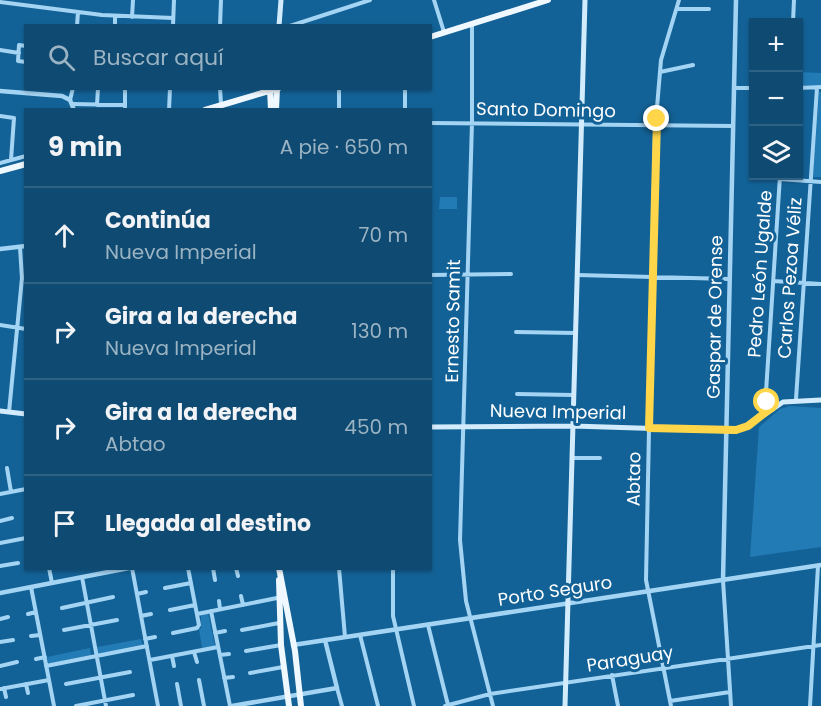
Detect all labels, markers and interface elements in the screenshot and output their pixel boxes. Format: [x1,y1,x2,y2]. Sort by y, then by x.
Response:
map controls [749,18,803,180]
button: + [749,18,803,72]
search box [24,24,432,90]
icon: search [45,41,78,74]
text: Buscar aquí [93,42,224,73]
button: − [749,72,803,126]
street label: Santo Domingo [476,96,616,123]
route end [643,105,669,131]
button: layers [749,126,803,180]
text: 9 min [48,129,122,165]
text: A pie · 650 m [280,133,408,161]
street label: Pedro León Ugalde [741,189,778,359]
street label: Carlos Pezoa Véliz [771,197,808,359]
text: Continúa [105,205,211,236]
icon: ahead [48,219,81,252]
text: 70 m [359,221,408,249]
street label: Gaspar de Orense [701,235,728,399]
text: Nueva Imperial [105,238,257,266]
street label: Ernesto Samit [439,259,466,383]
text: Gira a la derecha [105,301,298,332]
icon: right [48,315,81,348]
text: 130 m [351,317,408,345]
text: Nueva Imperial [105,334,257,362]
route start [753,388,779,414]
text: Gira a la derecha [105,397,298,428]
street label: Nueva Imperial [490,398,626,425]
icon: right [48,411,81,444]
text: 450 m [344,413,408,441]
text: Abtao [105,430,166,458]
street label: Abtao [621,452,646,506]
icon: arrive [48,507,81,540]
text: Llegada al destino [105,508,311,539]
street label: Porto Seguro [496,569,614,612]
street label: Paraguay [585,639,675,678]

